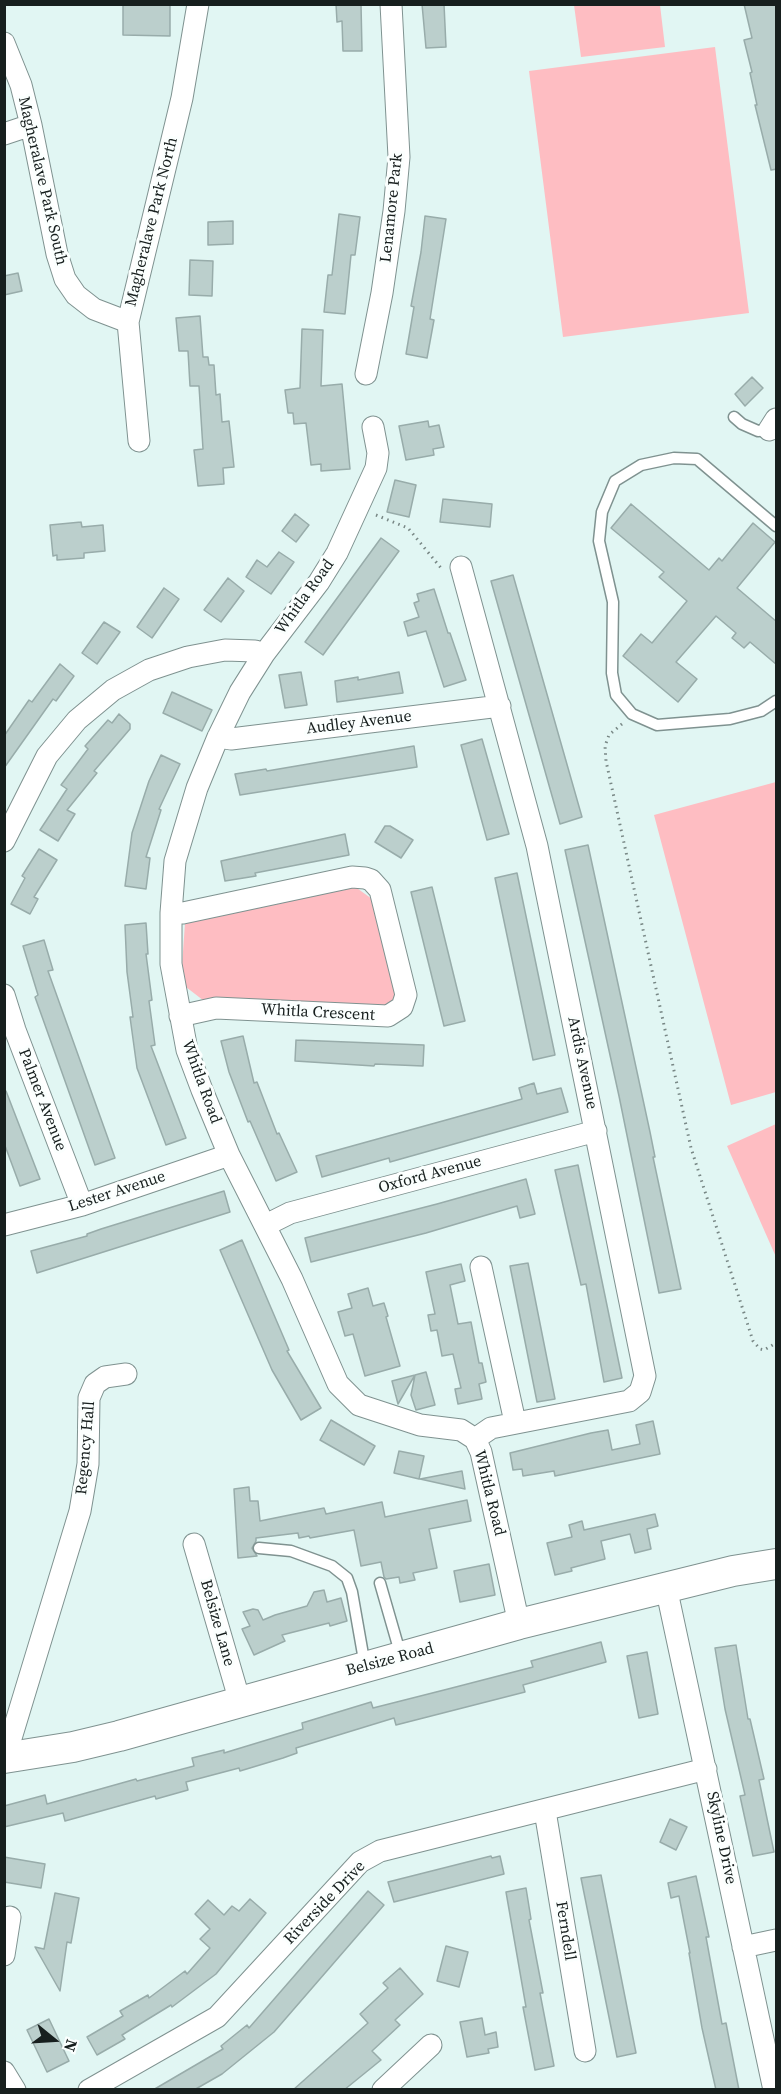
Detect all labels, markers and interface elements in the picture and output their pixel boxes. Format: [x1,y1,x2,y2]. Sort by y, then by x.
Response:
street label: Magheralave Park South [13,95,71,267]
street label: Magheralave Park North [122,135,182,309]
street label: Lenamore Park [377,152,407,264]
street label: Whitla Road [271,556,339,638]
street label: Audley Avenue [305,707,413,739]
street label: Whitla Crescent [261,1000,375,1026]
street label: Ardis Avenue [563,1015,601,1111]
street label: Whitla Road [177,1038,225,1126]
street label: Palmer Avenue [14,1046,70,1154]
street label: Oxford Avenue [376,1152,484,1198]
street label: Lester Avenue [66,1167,168,1217]
street label: Regency Hall [72,1400,100,1496]
street label: Whitla Road [469,1448,509,1538]
street label: Belsize Lane [195,1577,239,1669]
street label: Belsize Road [344,1639,436,1681]
street label: Skyline Drive [702,1790,740,1886]
street label: Riverside Drive [280,1857,370,1949]
street label: Ferndell [551,1900,579,1962]
north arrow [24,2010,84,2070]
text: N [59,2037,83,2055]

